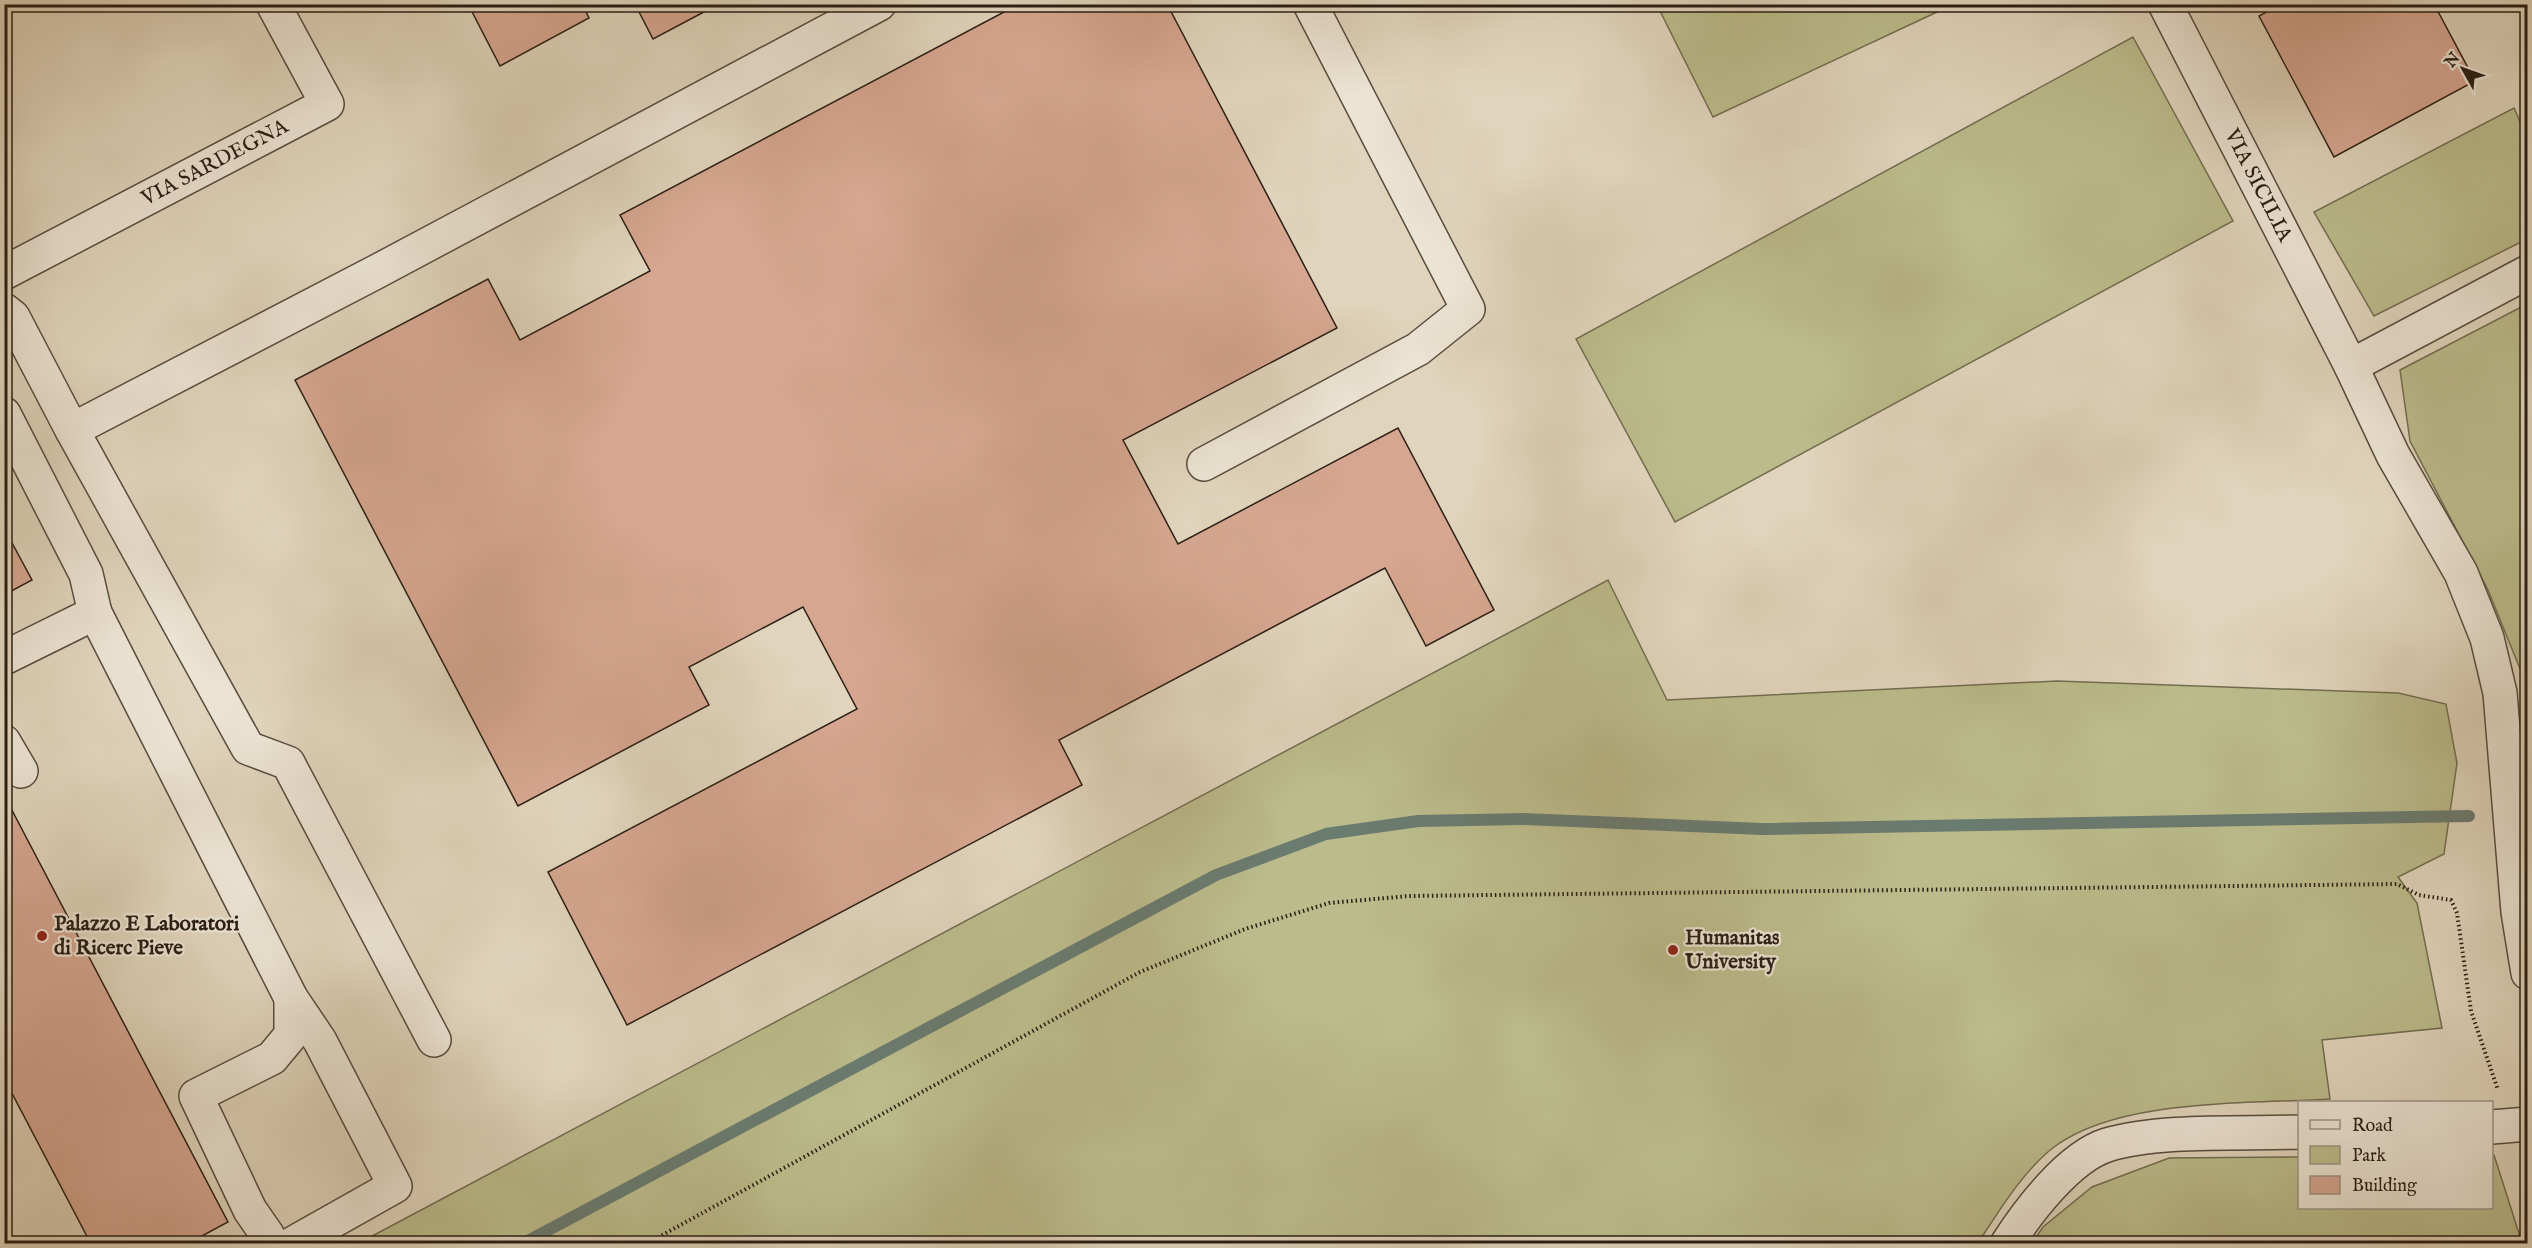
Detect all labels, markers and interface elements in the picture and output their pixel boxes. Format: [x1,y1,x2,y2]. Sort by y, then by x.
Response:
north arrow [2433,39,2493,99]
text: N [2440,49,2465,73]
street label: VIA SARDEGNA [136,113,294,213]
street label: VIA SICILIA [2218,123,2299,247]
place label: Palazzo E Laboratori di Ricerc Pieve [54,911,240,962]
place label: Humanitas University [1684,925,1779,976]
marker: Palazzo E Laboratori di Ricerc Pieve [35,929,49,943]
marker: Humanitas University [1666,943,1680,957]
legend [2298,1101,2493,1209]
text: Road [2352,1115,2393,1138]
text: Park [2352,1145,2387,1168]
text: Building [2352,1175,2417,1198]

